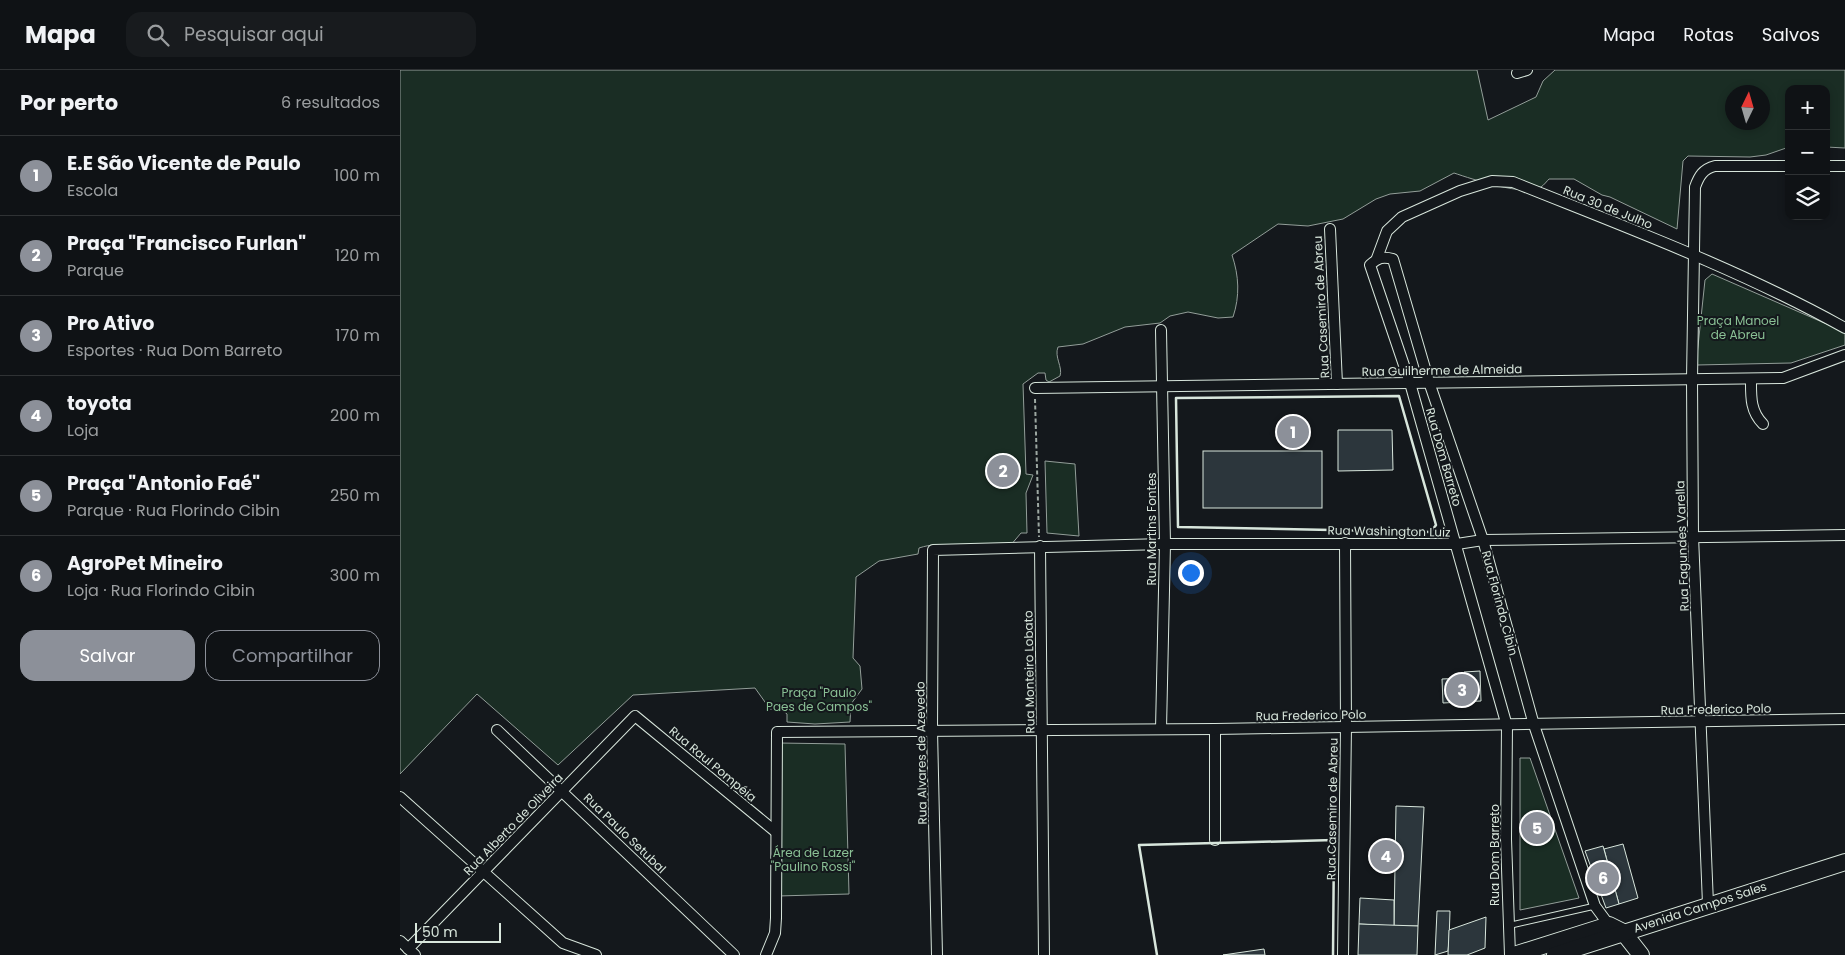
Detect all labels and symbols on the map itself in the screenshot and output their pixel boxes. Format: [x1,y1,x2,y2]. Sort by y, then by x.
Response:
north arrow [1725,85,1770,130]
street label: Rua 30 de Julho [1561,181,1656,233]
street label: Rua Casemiro de Abreu [1309,235,1333,379]
park label: Praça Manoel de Abreu [1697,312,1779,343]
street label: Rua Guilherme de Almeida [1362,360,1522,380]
street label: Rua Dom Barreto [1422,406,1466,509]
pin: 1 [1277,413,1309,451]
pin: 2 [987,452,1019,490]
street label: Rua Martins Fontes [1143,472,1160,586]
street label: Rua Fagundes Varella [1671,480,1693,612]
street label: Rua Washington Luiz [1327,521,1451,541]
street label: Rua Florindo Cibin [1478,549,1522,657]
your location [1178,560,1204,586]
street label: Rua Monteiro Lobato [1019,610,1039,734]
pin: 3 [1446,671,1478,709]
street label: Rua Alvares de Azevedo [911,681,931,825]
park label: Praça "Paulo Paes de Campos" [766,684,873,715]
street label: Rua Frederico Polo [1661,700,1772,718]
street label: Rua Frederico Polo [1256,706,1367,724]
street label: Rua Raul Pompéia [666,722,760,806]
street label: Rua Casemiro de Abreu [1322,738,1342,880]
street label: Rua Alberto de Oliveira [460,769,566,879]
street label: Rua Paulo Setubal [580,789,670,877]
street label: Rua Dom Barreto [1486,804,1503,906]
pin: 5 [1521,809,1553,847]
pin: 4 [1370,837,1402,875]
park label: Área de Lazer "Paulino Rossi" [771,844,856,875]
pin: 6 [1587,859,1619,897]
street label: Avenida Campos Sales [1631,877,1769,937]
scale bar [415,920,501,943]

